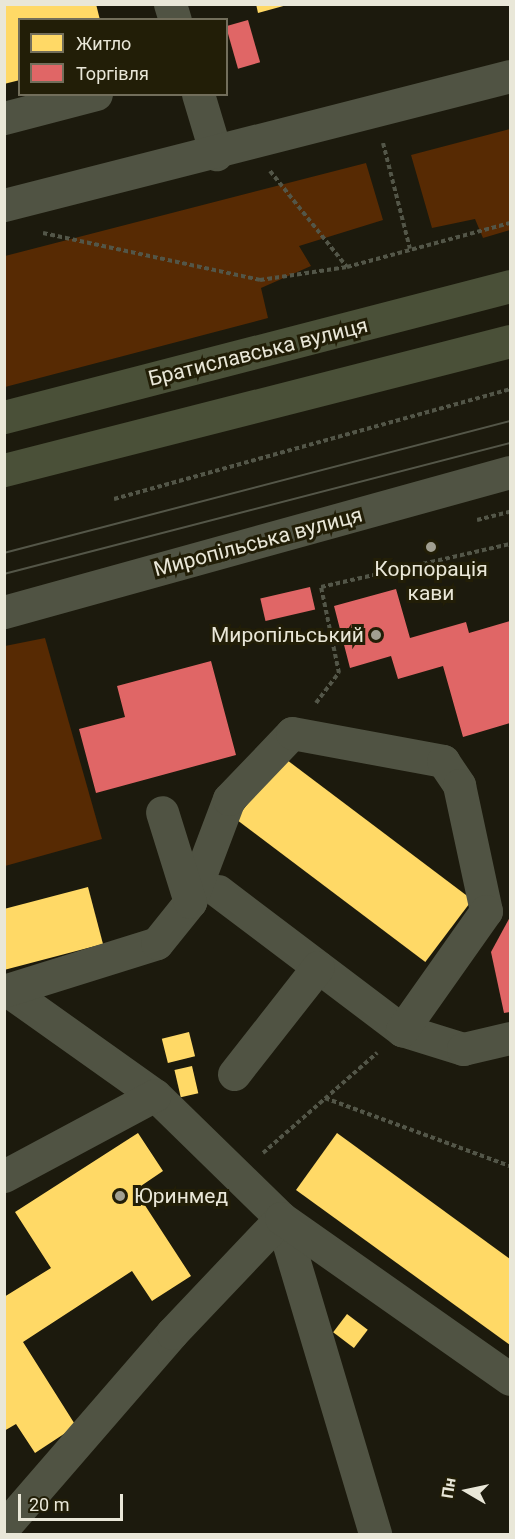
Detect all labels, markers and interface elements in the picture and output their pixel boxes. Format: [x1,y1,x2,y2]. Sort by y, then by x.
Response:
legend [18,18,228,96]
text: Житло [76,33,131,54]
text: Торгівля [76,63,149,84]
street label: Братиславська вулиця [146,313,370,391]
street label: Миропільська вулиця [151,502,365,582]
marker: Корпорація кави [424,540,438,554]
place label: Корпорація кави [374,556,488,606]
place label: Миропільський [211,622,364,648]
marker: Миропільський [369,628,383,642]
place label: Юринмед [134,1183,228,1209]
marker: Юринмед [111,1187,129,1205]
north arrow [437,1461,497,1521]
text: Пн [438,1477,460,1500]
scale bar [21,1482,126,1520]
text: 20 m [29,1494,69,1515]

